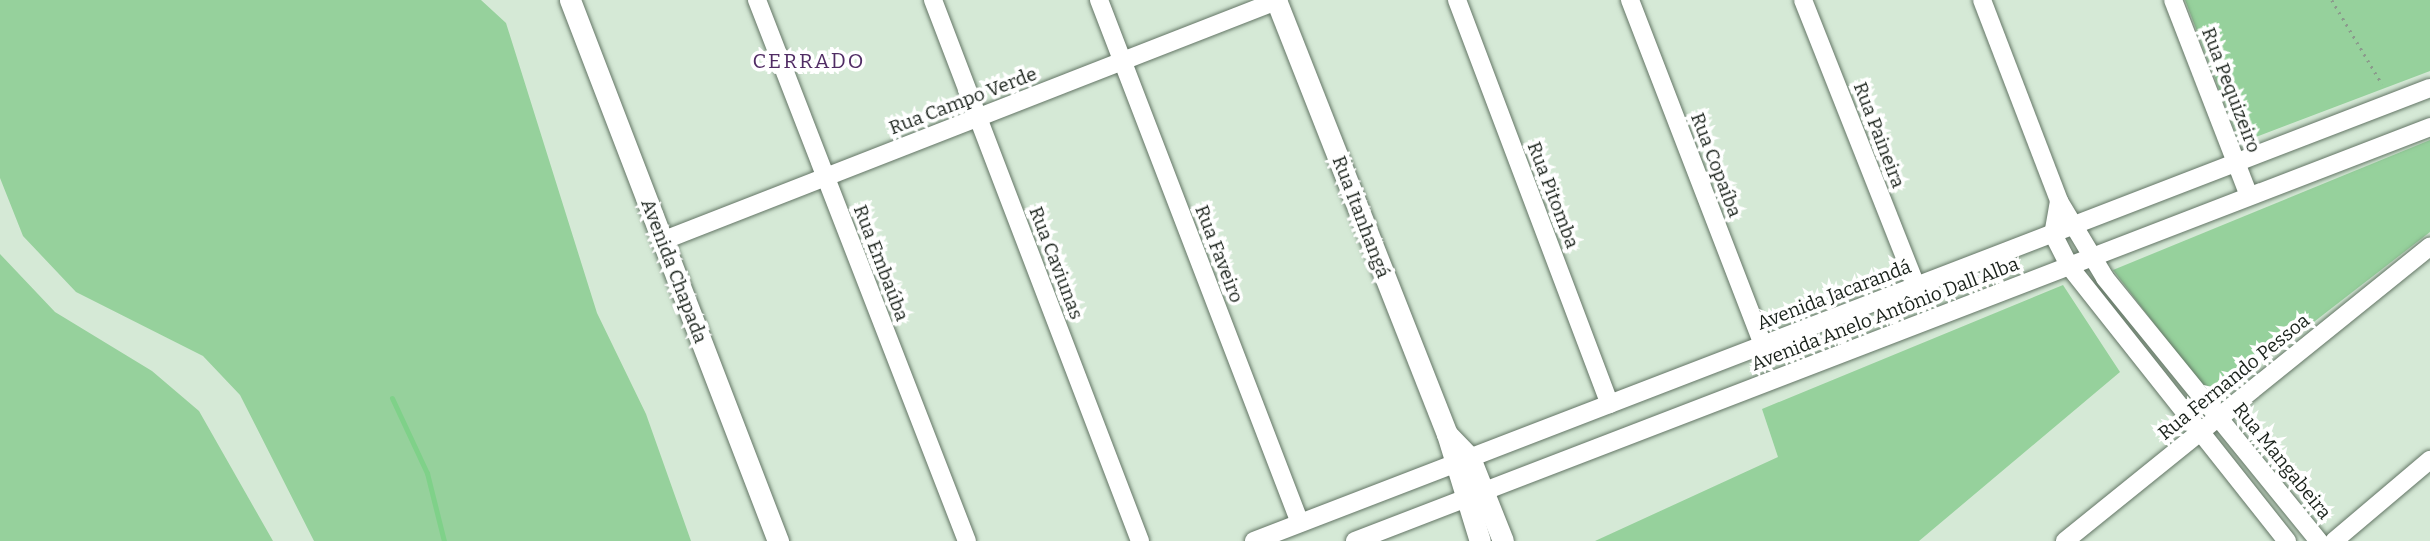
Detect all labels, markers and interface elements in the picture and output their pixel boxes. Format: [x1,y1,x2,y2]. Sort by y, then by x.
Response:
street label: Rua Pequizeiro [2197,24,2265,156]
district label: CERRADO [753,48,865,74]
street label: Rua Campo Verde [886,62,1040,140]
street label: Rua Paineira [1848,79,1910,191]
street label: Rua Copaíba [1686,110,1746,220]
street label: Rua Pitomba [1522,139,1584,251]
street label: Rua Itanhangá [1327,153,1395,281]
street label: Avenida Chapada [636,196,712,346]
street label: Rua Embaúba [848,202,914,324]
street label: Rua Faveiro [1190,202,1248,306]
street label: Rua Caviunas [1024,203,1088,323]
street label: Avenida Anelo Antônio Dall Alba [1748,252,2022,376]
street label: Avenida Jacarandá [1754,255,1914,335]
street label: Rua Fernando Pessoa [2154,309,2314,445]
street label: Rua Mangabeira [2228,398,2336,524]

